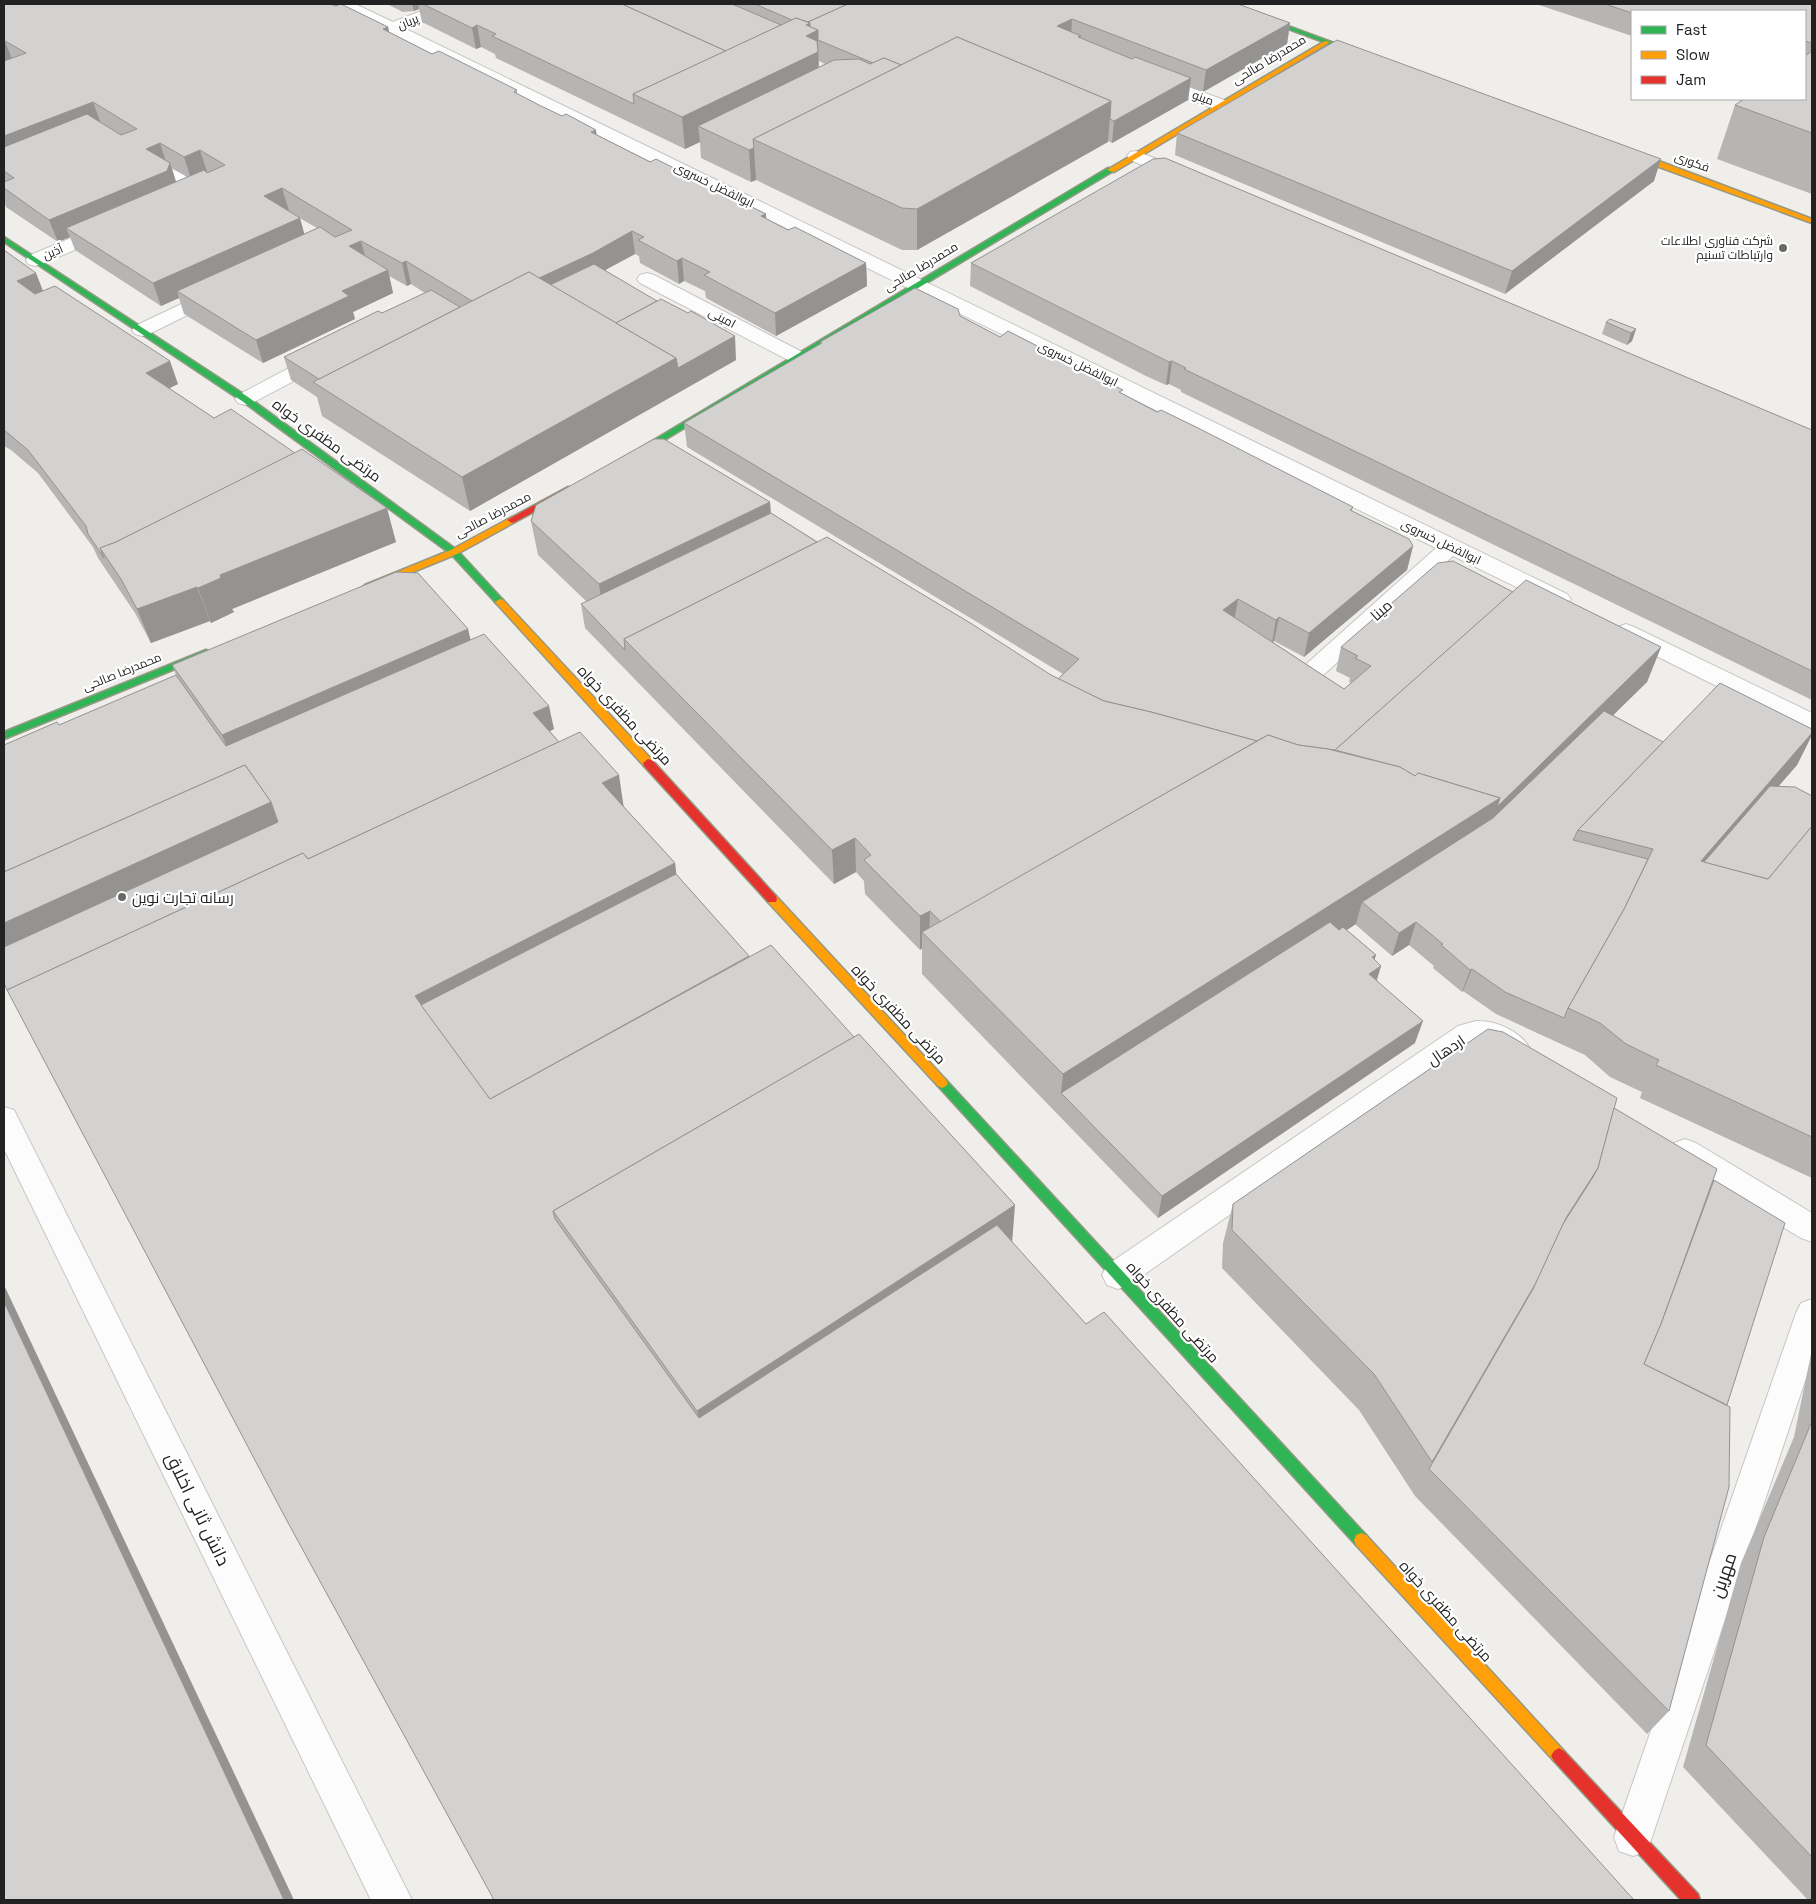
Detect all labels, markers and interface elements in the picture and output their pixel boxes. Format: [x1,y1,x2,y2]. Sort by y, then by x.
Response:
street label: پریان [395,10,422,34]
legend [1631,10,1806,100]
text: Fast [1676,20,1707,39]
street label: محمدرضا صالحی [1229,32,1309,88]
text: Slow [1676,45,1710,64]
text: Jam [1676,70,1706,89]
street label: مینو [1190,87,1216,109]
street label: فکوری [1672,148,1712,176]
street label: ابوالفضل خسروی [671,159,757,211]
place label: شرکت فناوری اطلاعات وارتباطات تسنیم [1661,233,1773,263]
street label: محمدرضا صالحی [881,239,961,295]
street label: آذین [40,240,66,263]
marker: شرکت فناوری اطلاعات وارتباطات تسنیم [1777,242,1789,254]
street label: امینی [706,304,738,332]
street label: ابوالفضل خسروی [1035,338,1121,390]
street label: مرتضی مظفری خواه [268,394,385,487]
street label: محمدرضا صالحی [452,488,534,542]
street label: ابوالفضل خسروی [1398,516,1484,568]
street label: مینا [1366,595,1396,625]
street label: محمدرضا صالحی [80,649,164,695]
street label: مرتضی مظفری خواه [573,661,676,770]
place label: رسانه تجارت نوین [132,888,234,908]
marker: رسانه تجارت نوین [116,891,128,903]
street label: مرتضی مظفری خواه [847,960,950,1069]
street label: اردهال [1423,1030,1469,1070]
street label: مرتضی مظفری خواه [1122,1257,1224,1367]
street label: دانش ثانی اخلاق [160,1449,235,1570]
street label: مهرین [1705,1549,1741,1601]
street label: مرتضی مظفری خواه [1395,1556,1497,1666]

